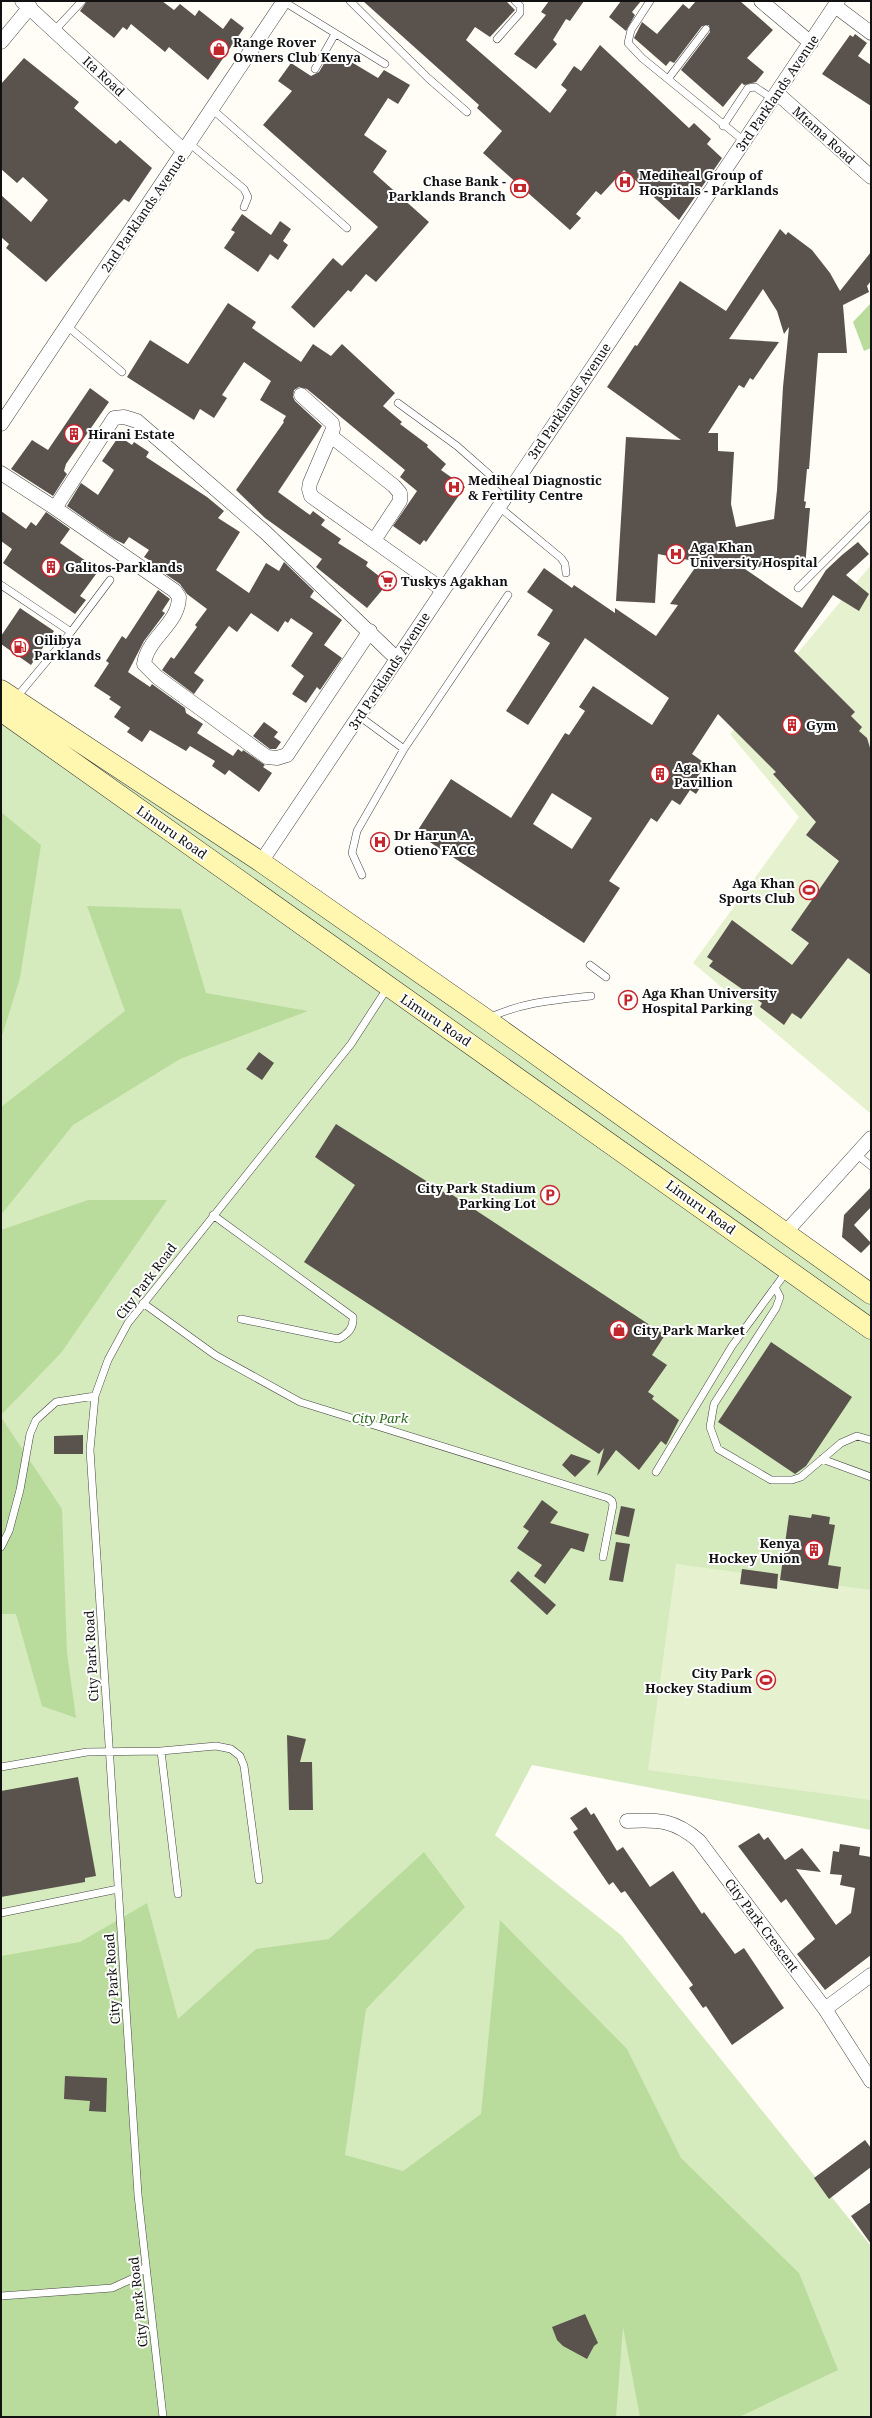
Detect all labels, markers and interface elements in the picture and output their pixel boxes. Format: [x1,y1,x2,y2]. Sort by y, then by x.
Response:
street label: 3rd Parklands Avenue [731,31,823,155]
place label: Range Rover Owners Club Kenya [233,33,361,66]
shop icon: Range Rover Owners Club Kenya [208,38,230,60]
street label: Ita Road [79,52,129,100]
street label: Mtama Road [789,102,859,168]
street label: 2nd Parklands Avenue [97,150,189,276]
place label: Mediheal Group of Hospitals - Parklands [639,166,778,199]
hospital icon: Mediheal Group of Hospitals - Parklands [614,171,636,193]
place label: Chase Bank - Parklands Branch [388,172,506,205]
bank icon: Chase Bank - Parklands Branch [509,177,531,199]
street label: 3rd Parklands Avenue [523,339,615,463]
building icon: Hirani Estate [63,423,85,445]
place label: Hirani Estate [88,425,175,443]
place label: Mediheal Diagnostic & Fertility Centre [468,471,602,504]
hospital icon: Mediheal Diagnostic & Fertility Centre [443,476,465,498]
place label: Aga Khan University Hospital [690,538,818,571]
hospital icon: Aga Khan University Hospital [665,543,687,565]
building icon: Galitos-Parklands [40,556,62,578]
place label: Galitos-Parklands [65,558,182,576]
supermarket icon: Tuskys Agakhan [376,570,398,592]
place label: Tuskys Agakhan [401,572,508,590]
street label: 3rd Parklands Avenue [344,609,434,733]
place label: Oilibya Parklands [34,631,101,664]
fuel station icon: Oilibya Parklands [9,636,31,658]
building icon: Gym [781,714,803,736]
place label: Gym [806,716,837,734]
place label: Aga Khan Pavillion [674,758,737,791]
building icon: Aga Khan Pavillion [649,763,671,785]
street label: Limuru Road [133,801,211,863]
place label: Dr Harun A. Otieno FACC [394,826,476,859]
hospital icon: Dr Harun A. Otieno FACC [369,831,391,853]
place label: Aga Khan Sports Club [719,874,795,907]
sports icon: Aga Khan Sports Club [798,879,820,901]
place label: Aga Khan University Hospital Parking [642,984,777,1017]
parking icon: Aga Khan University Hospital Parking [617,989,639,1011]
street label: Limuru Road [397,990,475,1050]
street label: Limuru Road [663,1176,739,1238]
place label: City Park Stadium Parking Lot [417,1179,536,1212]
parking icon: City Park Stadium Parking Lot [539,1184,561,1206]
street label: City Park Road [111,1239,181,1323]
shop icon: City Park Market [608,1319,630,1341]
place label: City Park Market [633,1321,745,1339]
park label: City Park [352,1409,409,1427]
place label: Kenya Hockey Union [709,1534,800,1567]
building icon: Kenya Hockey Union [803,1539,825,1561]
street label: City Park Road [80,1610,102,1702]
place label: City Park Hockey Stadium [645,1664,753,1697]
sports icon: City Park Hockey Stadium [755,1669,777,1691]
street label: City Park Crescent [721,1874,803,1976]
street label: City Park Road [100,1933,124,2025]
street label: City Park Road [124,2256,152,2348]

